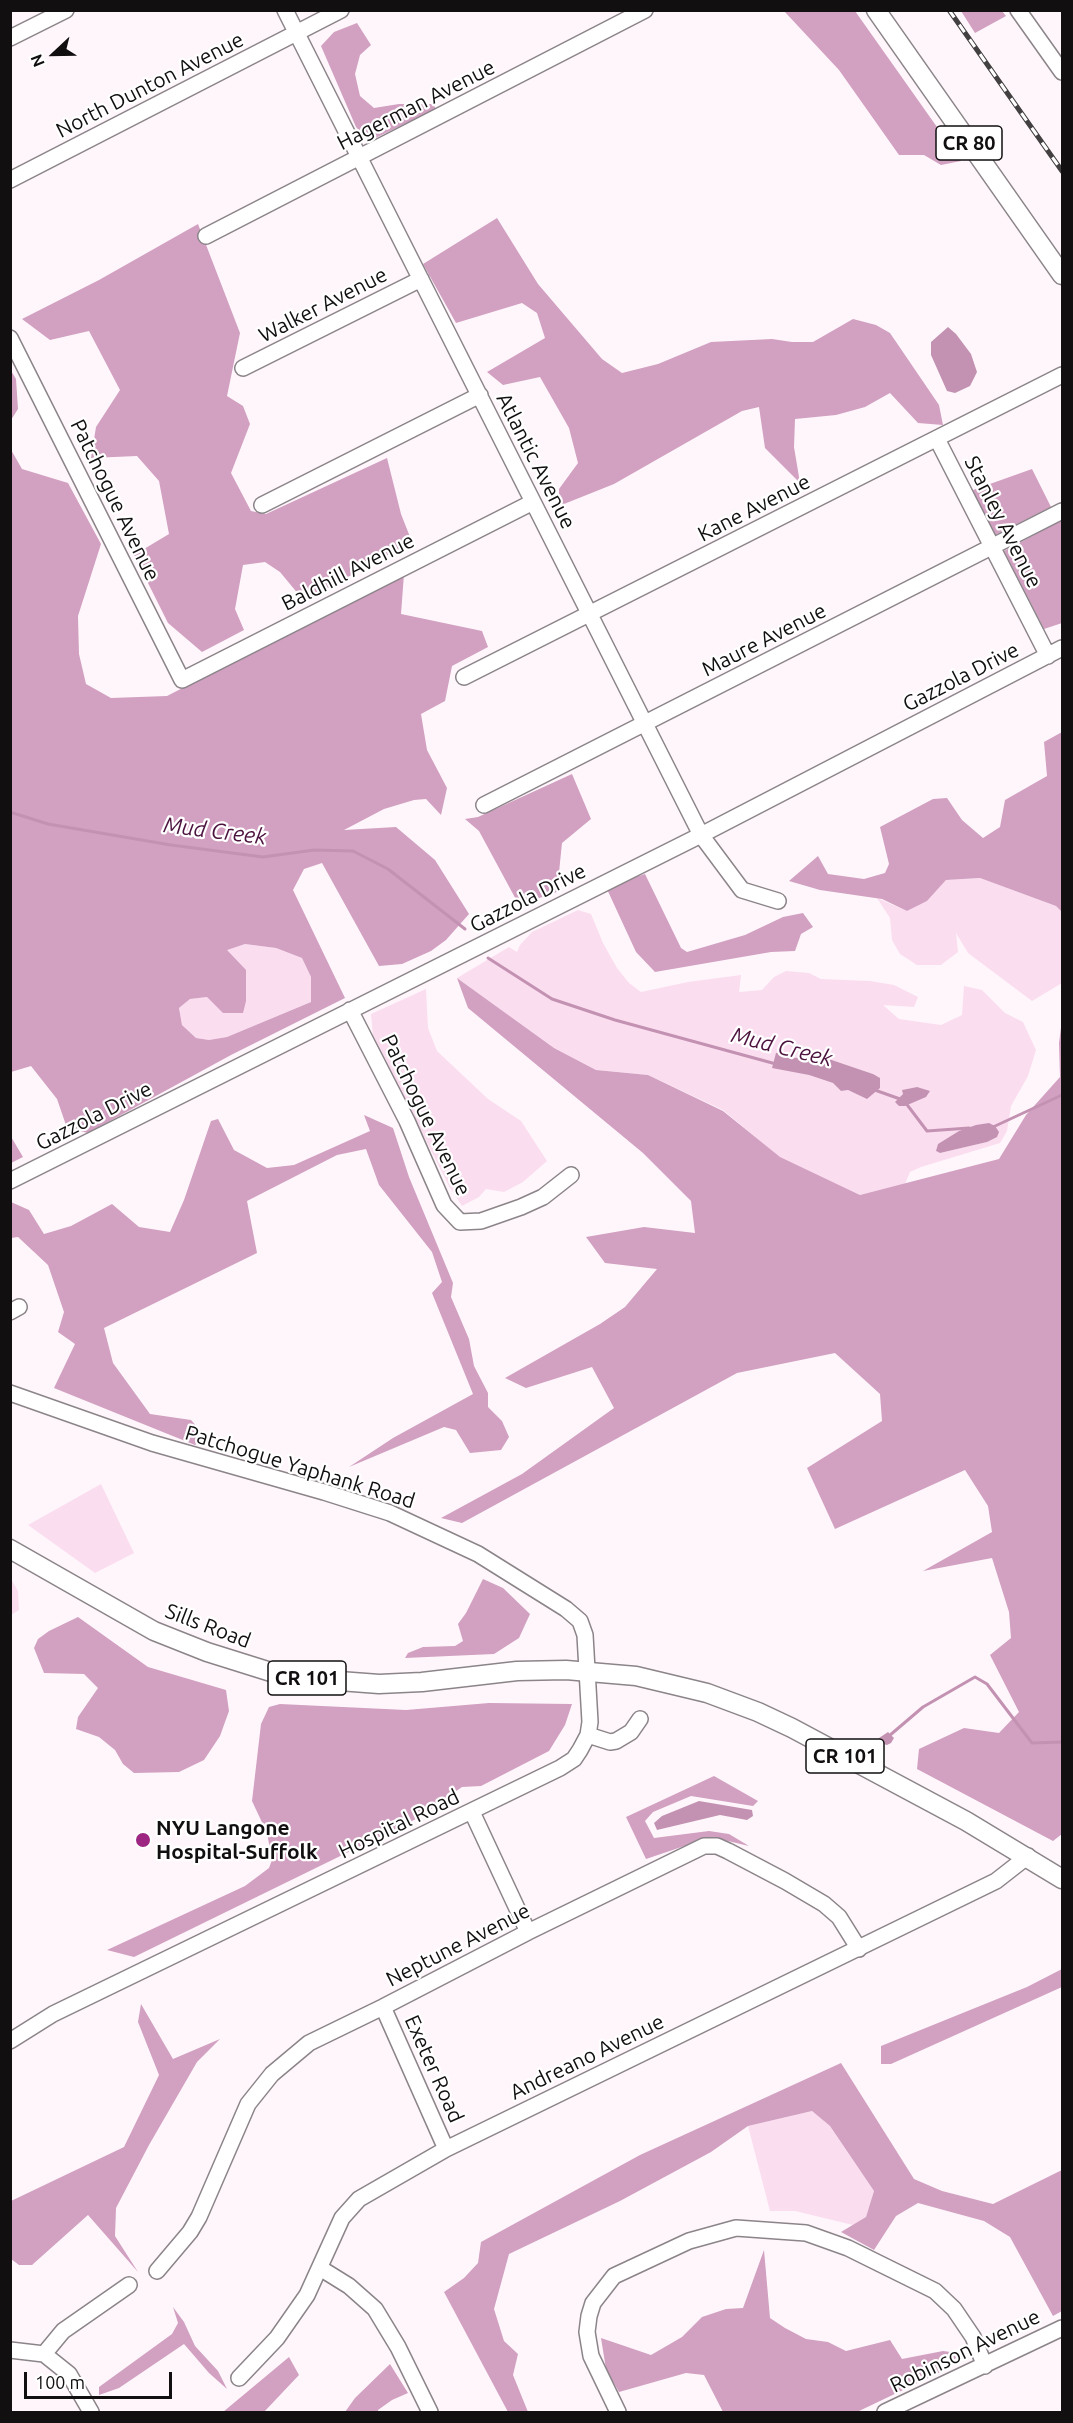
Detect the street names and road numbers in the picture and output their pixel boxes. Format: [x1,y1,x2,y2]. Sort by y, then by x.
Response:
street label: North Dunton Avenue [52,27,248,143]
street label: Hagerman Avenue [333,54,499,156]
road number: CR 80 [936,126,1002,160]
street label: Walker Avenue [255,262,391,348]
street label: Atlantic Avenue [491,389,581,533]
street label: Patchogue Avenue [65,415,165,585]
street label: Stanley Avenue [959,452,1047,592]
street label: Kane Avenue [694,469,814,547]
street label: Baldhill Avenue [277,528,419,616]
street label: Maure Avenue [698,598,830,682]
street label: Gazzola Drive [899,637,1023,717]
street label: Gazzola Drive [466,858,590,938]
street label: Patchogue Avenue [376,1030,476,1200]
street label: Gazzola Drive [32,1076,156,1156]
street label: Patchogue Yaphank Road [182,1420,418,1514]
street label: Sills Road [162,1598,254,1654]
road number: CR 101 [268,1661,346,1695]
road number: CR 101 [806,1739,884,1773]
street label: Hospital Road [335,1784,463,1864]
street label: Neptune Avenue [382,1898,534,1992]
street label: Andreano Avenue [506,2009,668,2105]
street label: Exeter Road [399,2011,469,2127]
street label: Robinson Avenue [886,2304,1044,2398]

